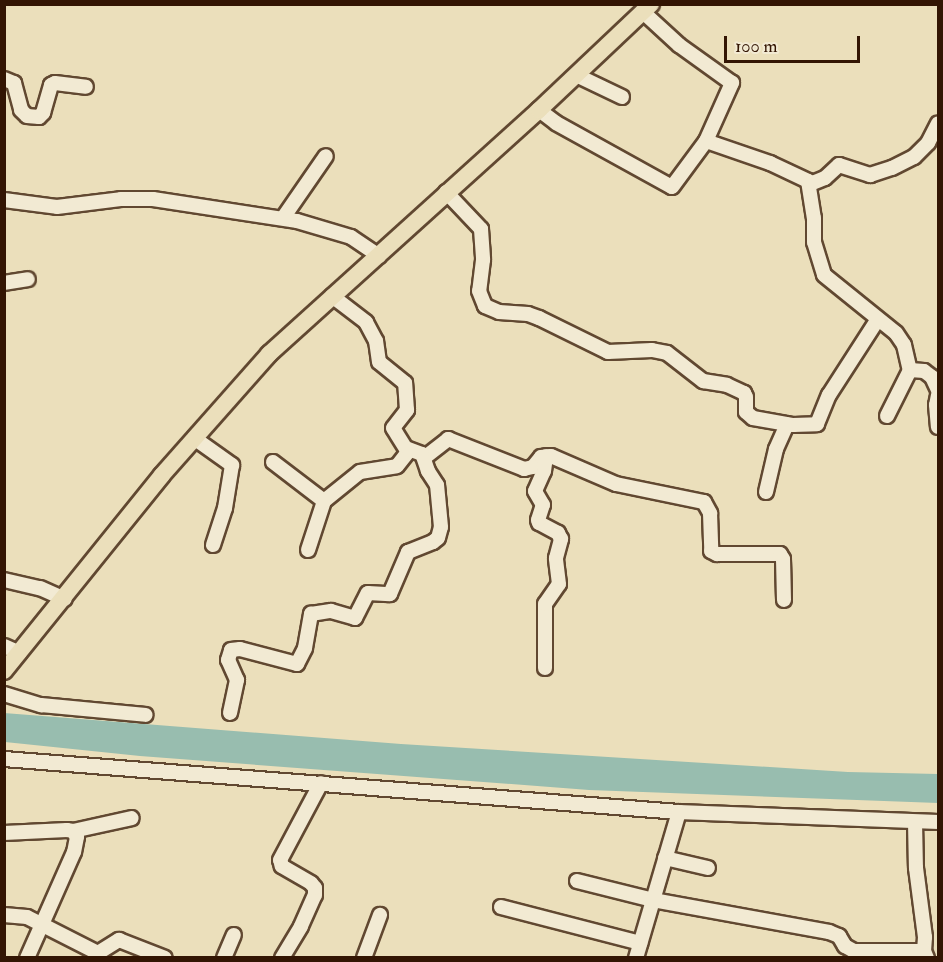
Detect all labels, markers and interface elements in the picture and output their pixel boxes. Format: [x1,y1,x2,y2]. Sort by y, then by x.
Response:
scale bar [727,24,864,62]
text: 100 m [735,35,778,58]

